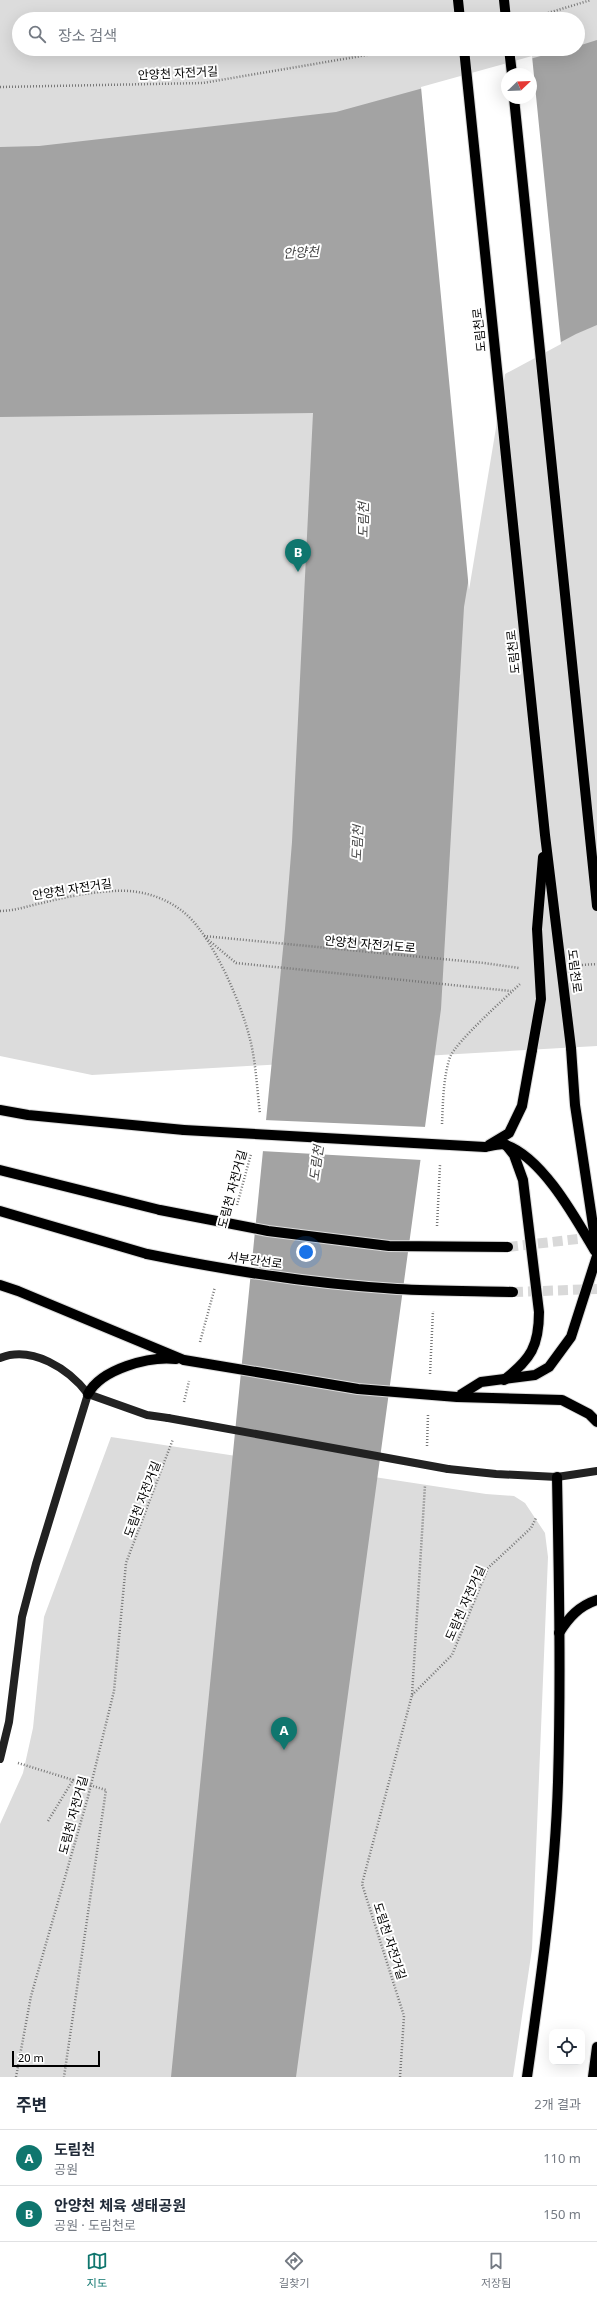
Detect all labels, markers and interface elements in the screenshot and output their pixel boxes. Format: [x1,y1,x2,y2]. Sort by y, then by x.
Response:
search box [12,12,585,56]
icon: search [26,23,48,45]
text: 장소 검색 [58,25,117,45]
street label: 안양천 자전거길 [137,62,219,84]
north arrow [501,68,537,104]
water label: 안양천 [283,242,320,262]
street label: 도림천로 [468,307,490,353]
water label: 도림천 [354,501,372,538]
pin: B [285,539,311,572]
street label: 도림천로 [502,629,524,675]
water label: 도림천 [347,824,367,861]
street label: 안양천 자전거길 [31,874,113,904]
street label: 안양천 자전거도로 [324,932,416,956]
street label: 도림천로 [564,948,586,994]
water label: 도림천 [305,1143,328,1182]
street label: 도림천 자전거길 [213,1148,251,1230]
your location [296,1242,316,1262]
street label: 서부간선로 [226,1248,284,1272]
street label: 도림천 자전거길 [120,1458,164,1540]
street label: 도림천 자전거길 [441,1563,489,1643]
pin: A [271,1717,297,1750]
street label: 도림천 자전거길 [54,1774,92,1856]
street label: 도림천 자전거길 [369,1900,411,1982]
map controls [549,2029,585,2065]
button: locate [549,2029,585,2065]
scale bar [12,2049,100,2068]
text: 20 m [18,2050,44,2065]
text: 주변 [16,2093,47,2116]
text: 2개 결과 [534,2095,581,2113]
text: 도림천 [54,2139,95,2159]
text: A [25,2149,34,2167]
text: 110 m [543,2149,581,2167]
text: 공원 [54,2160,78,2178]
text: 안양천 체육 생태공원 [54,2195,186,2215]
text: B [25,2205,33,2223]
text: 150 m [543,2205,581,2223]
text: 공원 · 도림천로 [54,2216,136,2234]
tab: 지도 [86,2250,108,2290]
tab: 길찾기 [279,2250,309,2290]
tab: 저장됨 [481,2250,511,2290]

